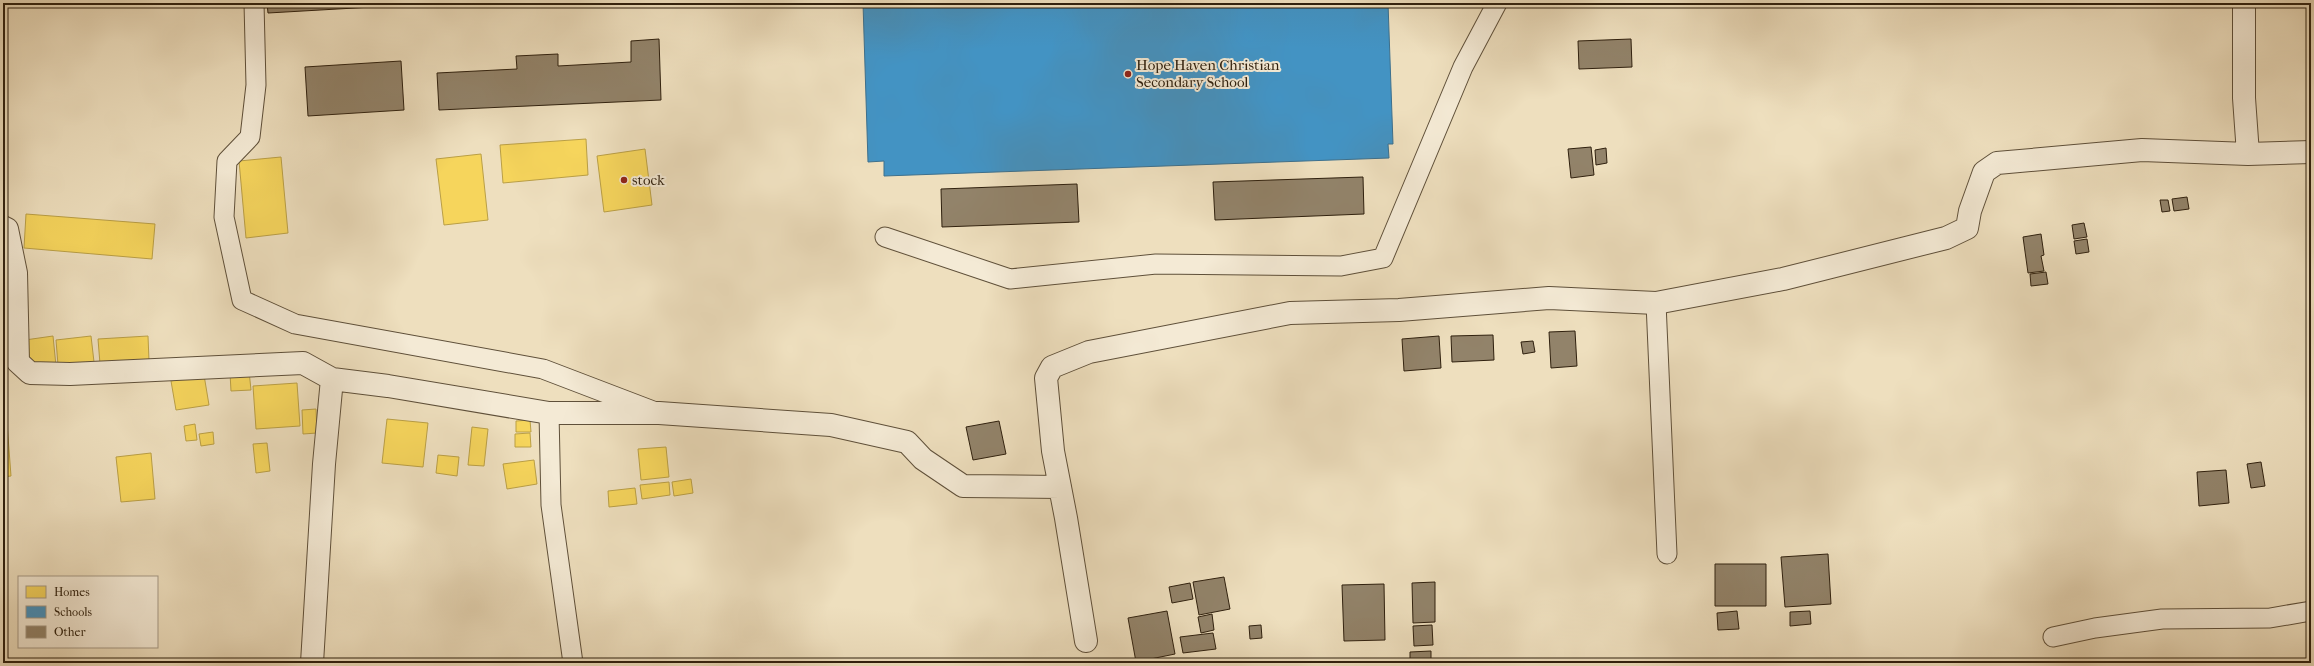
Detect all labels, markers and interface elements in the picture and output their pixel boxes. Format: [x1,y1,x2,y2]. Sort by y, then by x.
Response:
place label: Hope Haven Christian Secondary School [1136,56,1280,91]
marker: Hope Haven Christian Secondary School [1123,69,1133,79]
place label: stock [632,171,665,189]
marker: stock [619,175,629,185]
legend [18,576,158,648]
text: Homes [54,585,90,599]
text: Schools [54,605,93,619]
text: Other [54,625,86,639]

